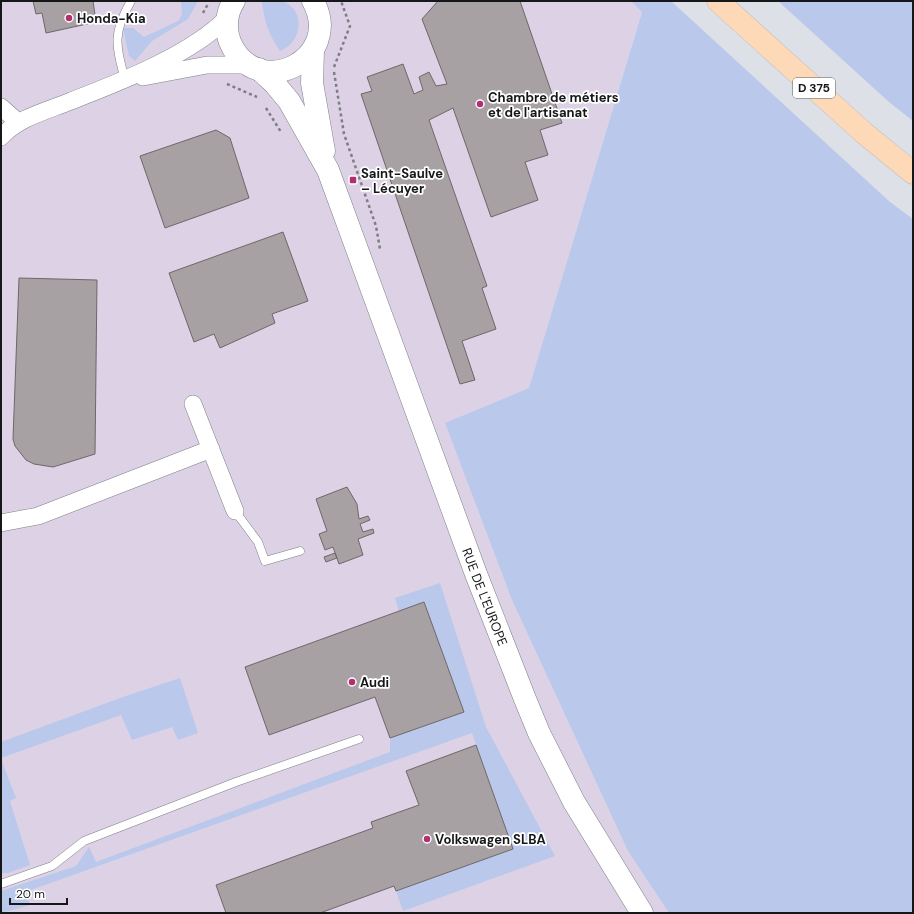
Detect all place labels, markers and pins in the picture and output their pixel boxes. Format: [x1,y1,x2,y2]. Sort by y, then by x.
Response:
place label: Honda-Kia [77,10,146,27]
marker: Honda-Kia [64,13,74,23]
place label: Chambre de métiers et de l'artisanat [488,89,619,121]
marker: Chambre de métiers et de l'artisanat [475,99,485,109]
place label: Saint-Saulve – Lécuyer [361,165,443,197]
marker: Saint-Saulve – Lécuyer [348,175,358,185]
place label: Audi [360,674,389,691]
marker: Audi [347,677,357,687]
place label: Volkswagen SLBA [435,831,546,848]
marker: Volkswagen SLBA [422,834,432,844]

